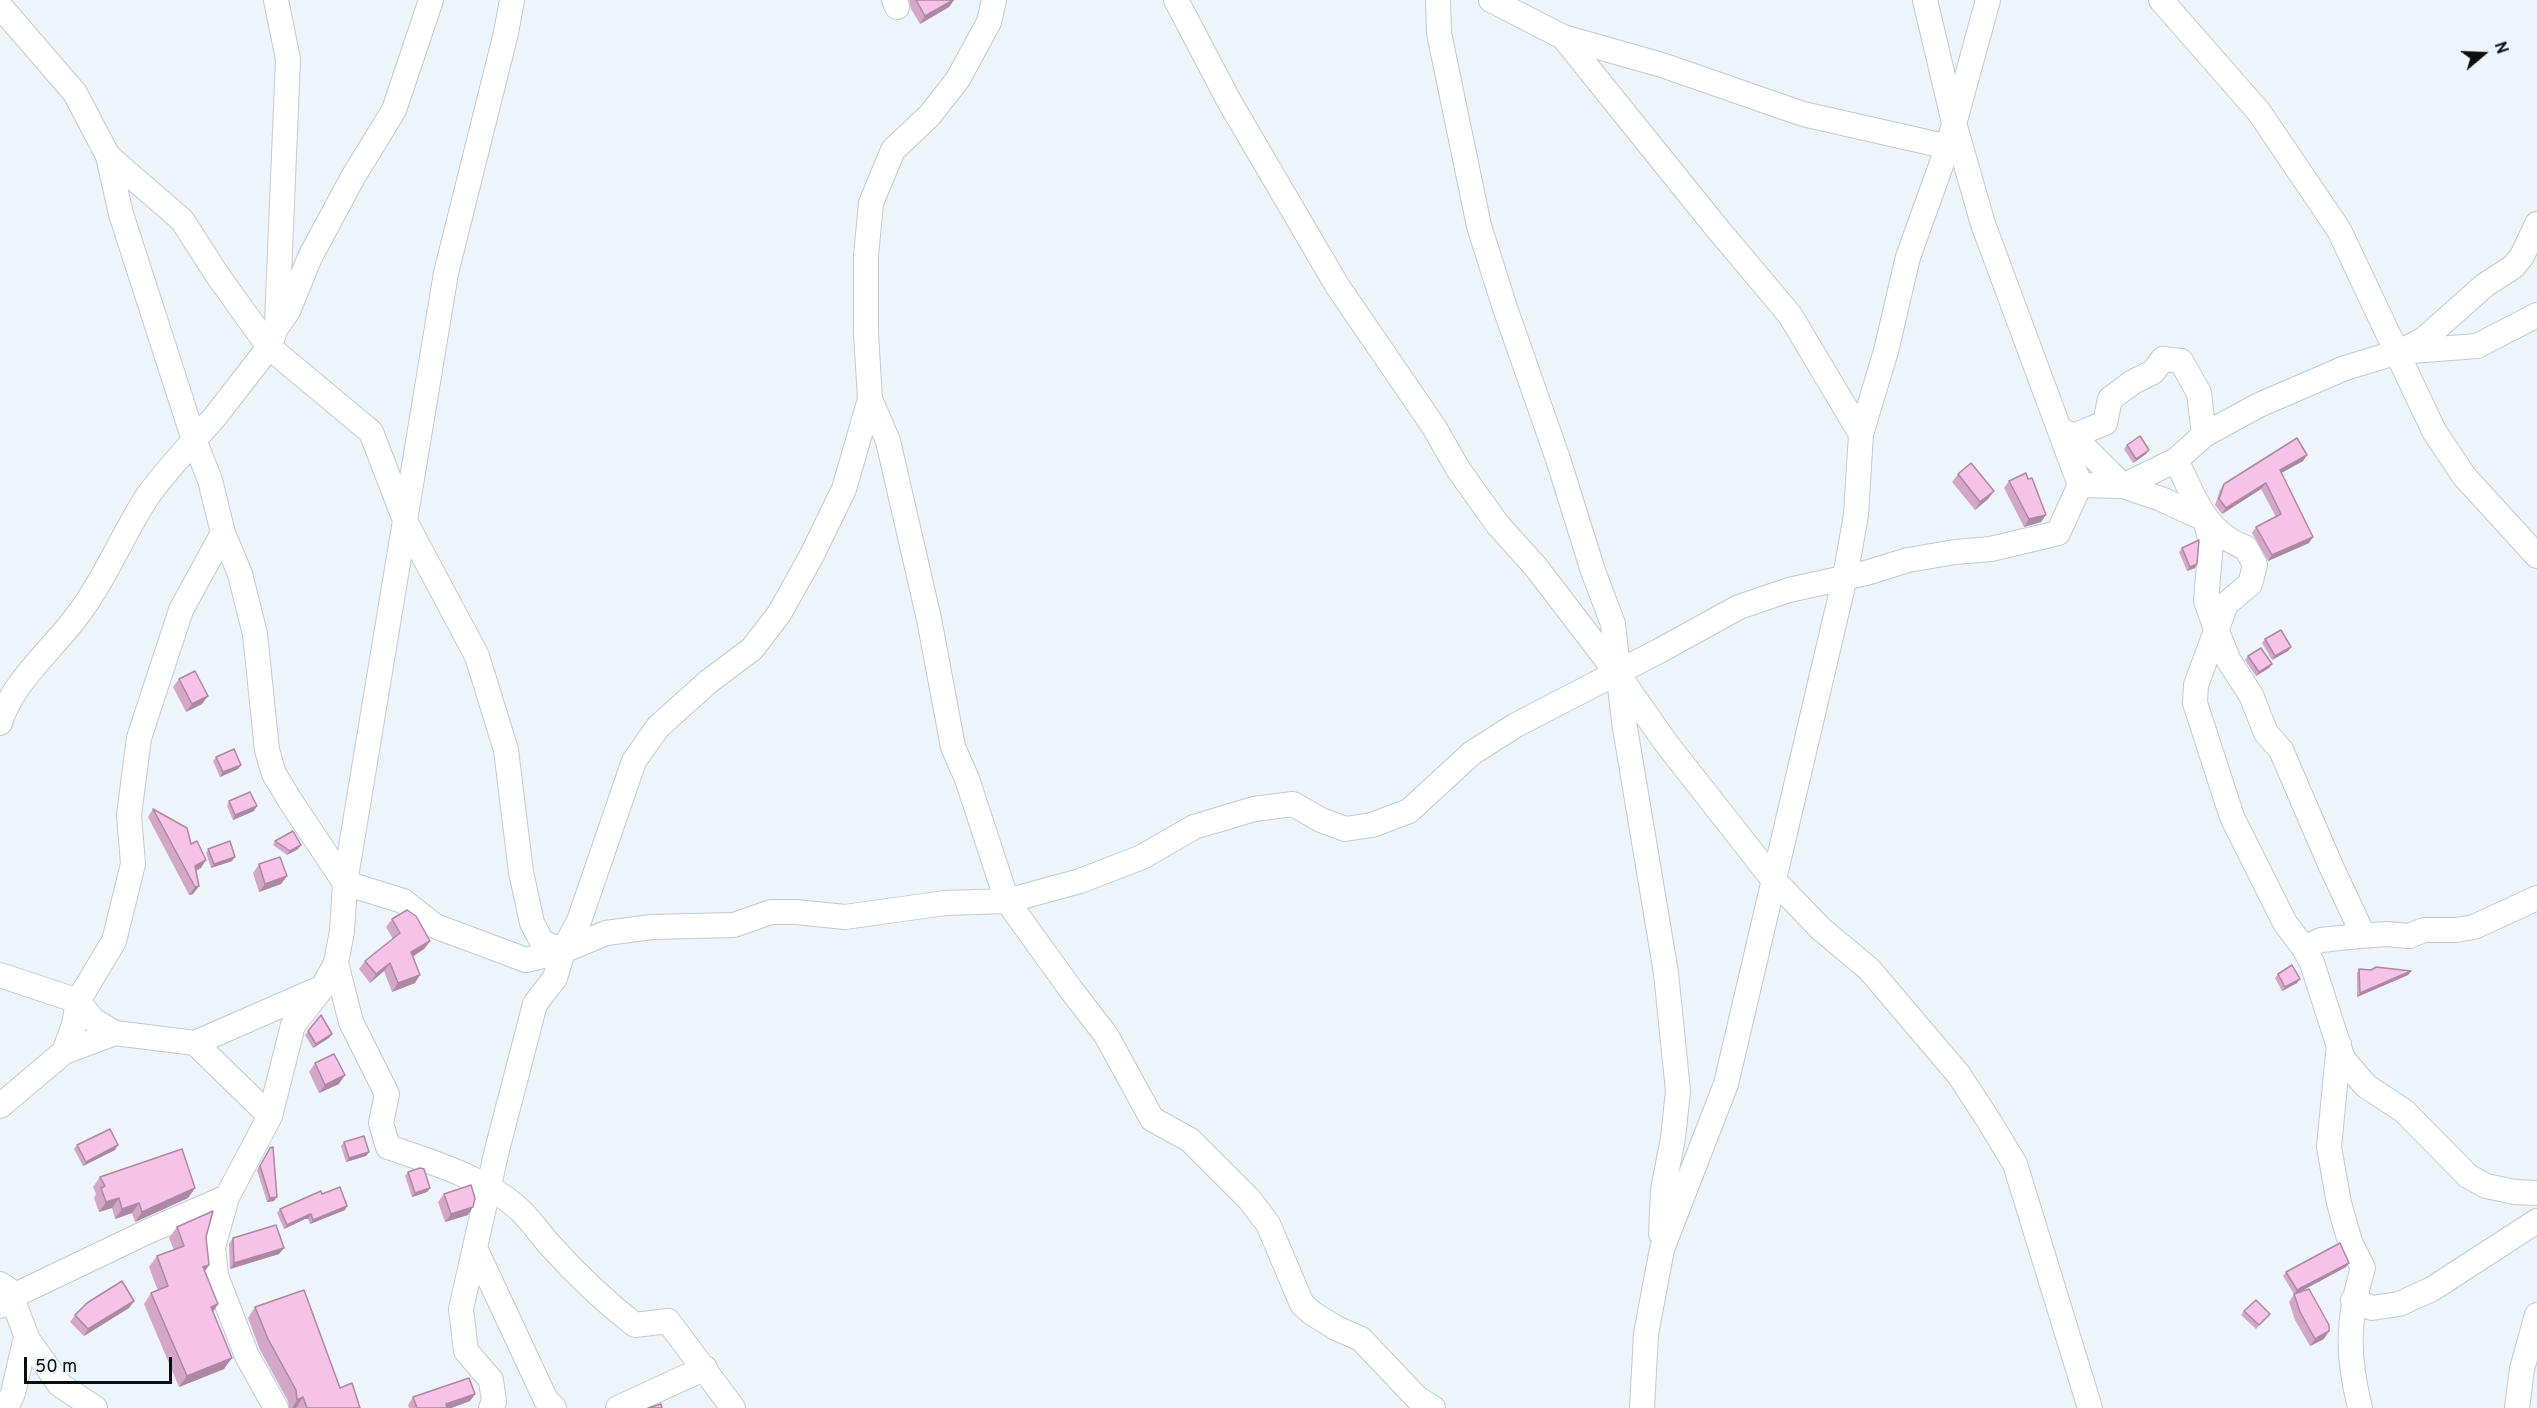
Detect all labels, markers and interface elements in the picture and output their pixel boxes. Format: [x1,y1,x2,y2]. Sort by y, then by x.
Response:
north arrow [2453,24,2513,84]
text: N [2489,39,2511,57]
scale bar [27,1345,176,1383]
text: 50 m [35,1356,77,1379]

